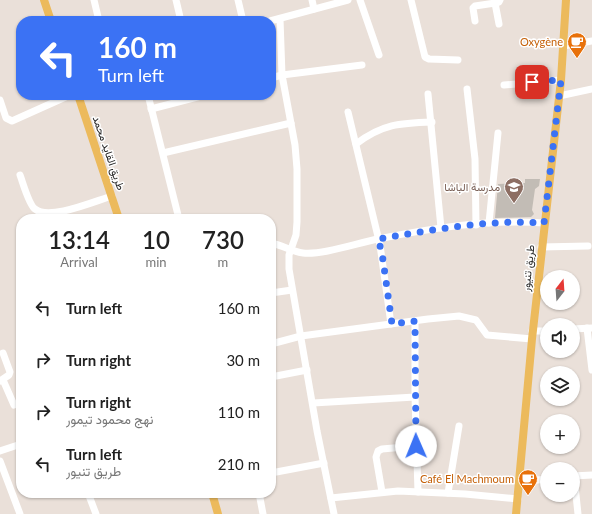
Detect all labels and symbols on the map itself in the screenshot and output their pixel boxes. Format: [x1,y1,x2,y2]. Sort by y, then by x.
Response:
cafe icon: Oxygène [566,31,588,59]
place label: Oxygène [520,35,563,48]
pin [515,65,549,99]
street label: طريق القايد محمد [90,114,128,192]
school or university icon: مدرسة الباشا [503,176,525,204]
place label: مدرسة الباشا [444,180,500,194]
street label: طريق تنيور [518,244,537,293]
north arrow [540,270,580,310]
position arrow [395,425,437,467]
cafe icon: Café El Machmoum [517,468,539,496]
place label: Café El Machmoum [420,472,514,485]

